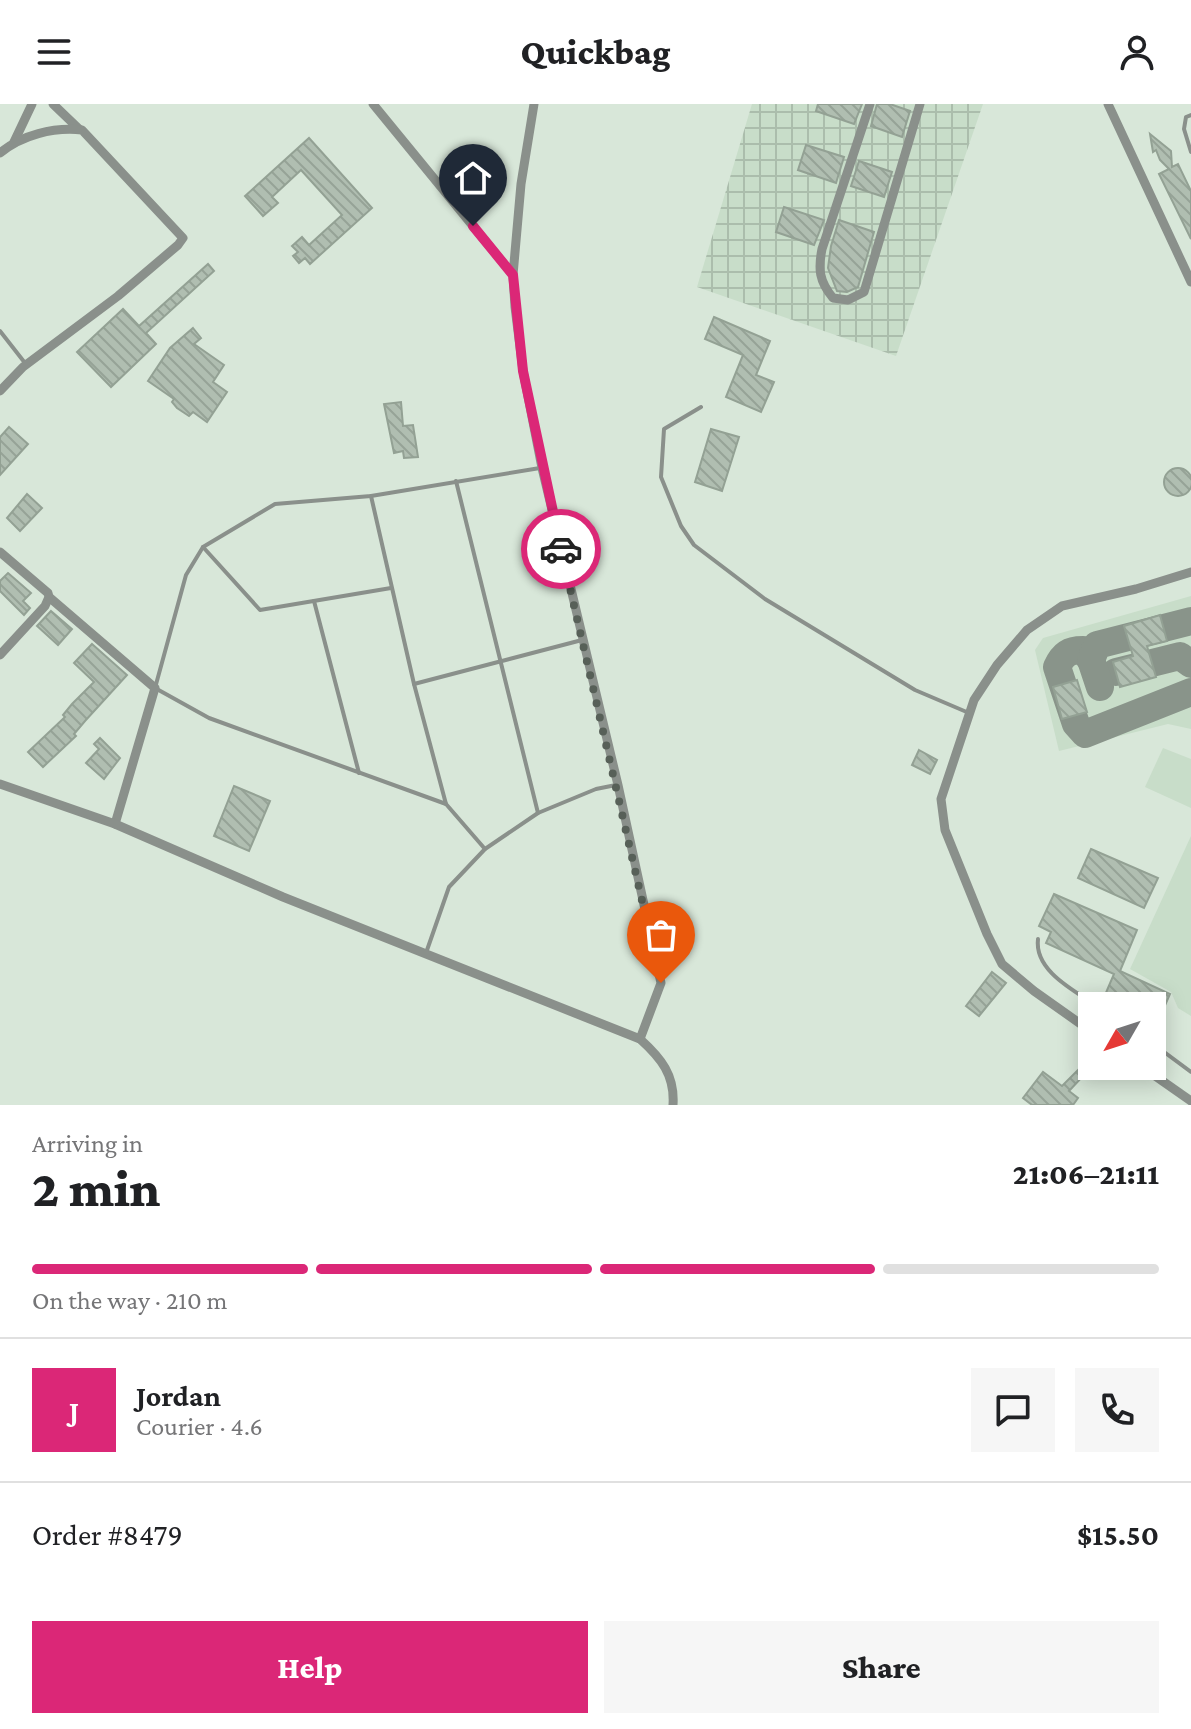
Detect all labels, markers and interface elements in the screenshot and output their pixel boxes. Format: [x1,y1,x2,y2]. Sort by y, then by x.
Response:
icon: menu [32,30,76,74]
icon: person [1115,30,1159,74]
text: Quickbag [520,32,671,72]
pin [439,144,507,226]
icon: home [451,156,495,200]
courier [521,509,601,589]
icon: car [539,527,583,571]
pin [627,901,695,983]
icon: bag [639,913,683,957]
north arrow [1078,992,1166,1080]
map controls [1078,992,1166,1080]
text: Arriving in [32,1129,143,1158]
text: 21:06–21:11 [1013,1157,1159,1190]
text: 2 min [32,1159,160,1217]
text: On the way · 210 m [32,1286,227,1315]
button: chat [971,1368,1055,1452]
button: phone [1075,1368,1159,1452]
text: Jordan [136,1379,221,1412]
text: J [69,1394,79,1427]
text: Courier · 4.6 [136,1412,263,1441]
text: Order #8479 [32,1518,183,1551]
text: $15.50 [1077,1518,1159,1551]
button: Help [32,1621,588,1713]
button: Share [604,1621,1159,1713]

